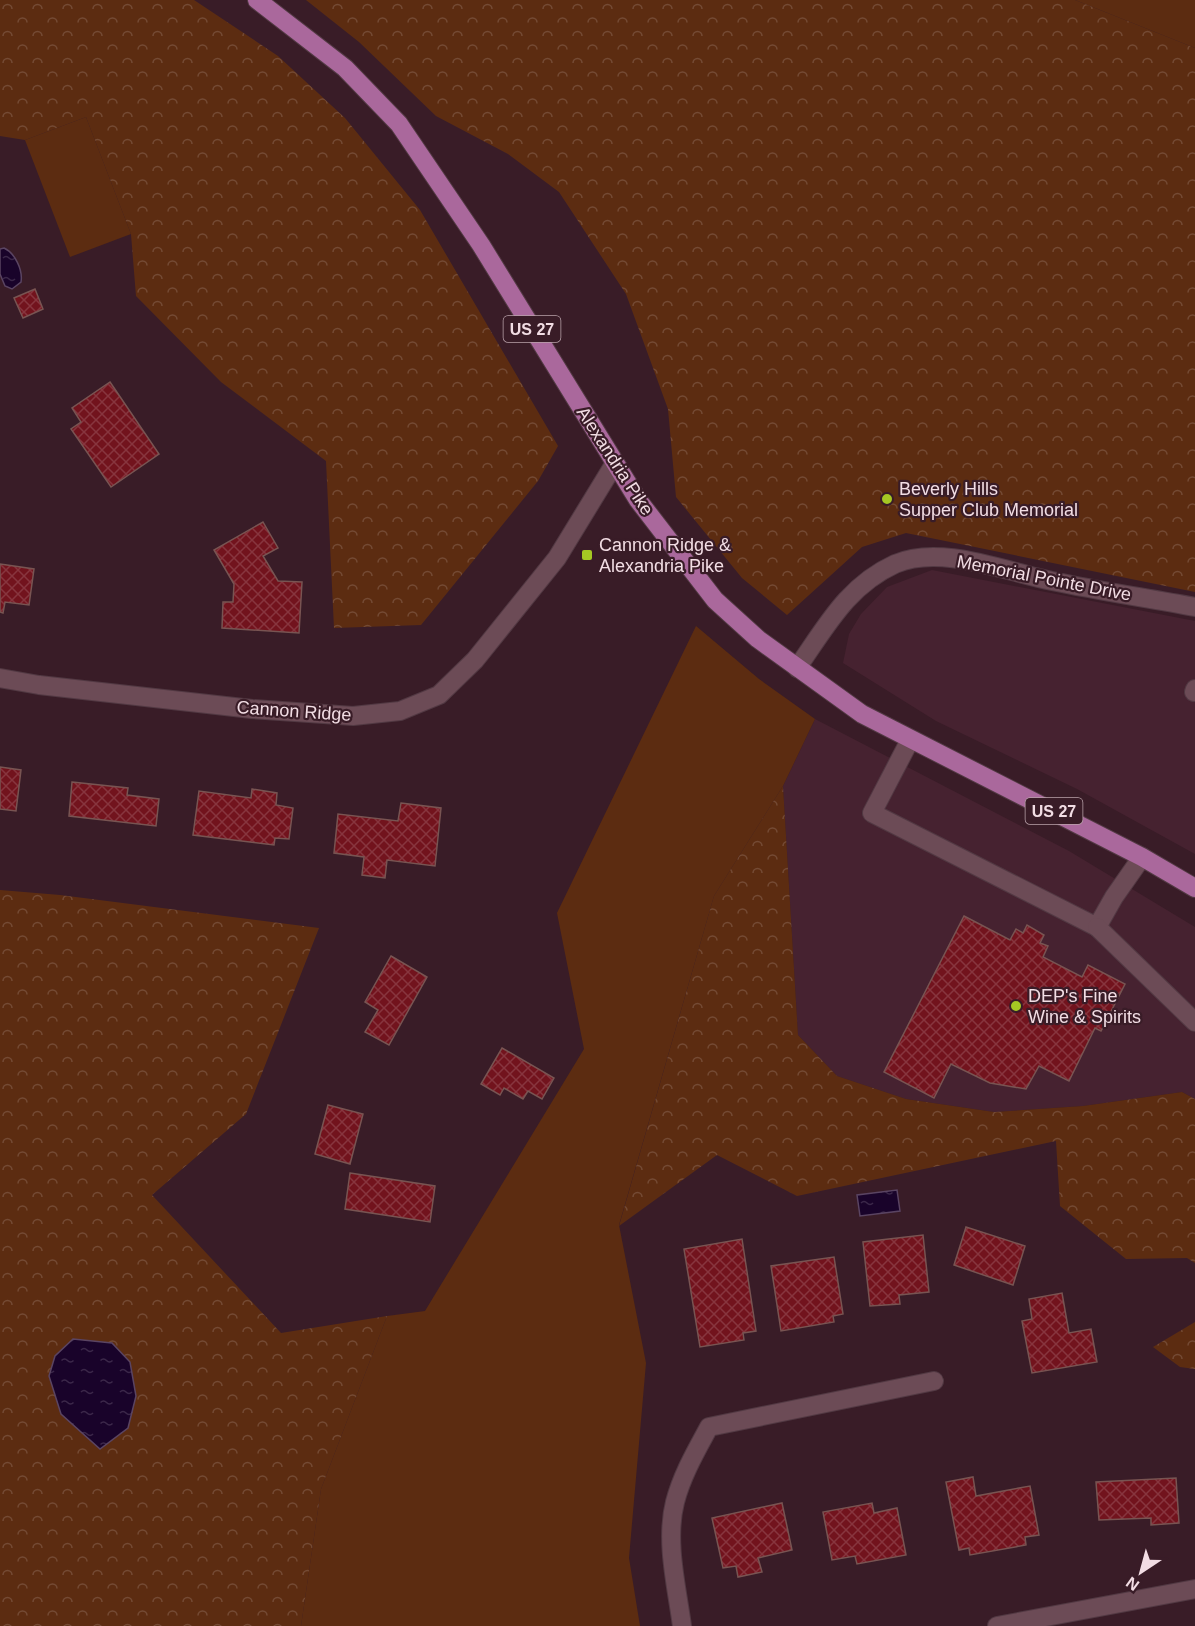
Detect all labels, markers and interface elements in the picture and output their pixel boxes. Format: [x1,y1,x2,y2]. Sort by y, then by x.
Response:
road number: US 27 [504,316,560,342]
street label: Alexandria Pike [573,403,657,519]
place label: Beverly Hills Supper Club Memorial [899,479,1078,520]
marker: Beverly Hills Supper Club Memorial [880,492,894,506]
place label: Cannon Ridge & Alexandria Pike [599,535,731,576]
marker: Cannon Ridge & Alexandria Pike [580,548,594,562]
street label: Memorial Pointe Drive [955,551,1133,605]
street label: Cannon Ridge [236,697,352,725]
road number: US 27 [1026,798,1082,824]
place label: DEP's Fine Wine & Spirits [1028,986,1141,1027]
marker: DEP's Fine Wine & Spirits [1009,999,1023,1013]
north arrow [1111,1542,1171,1602]
text: N [1123,1573,1142,1594]

